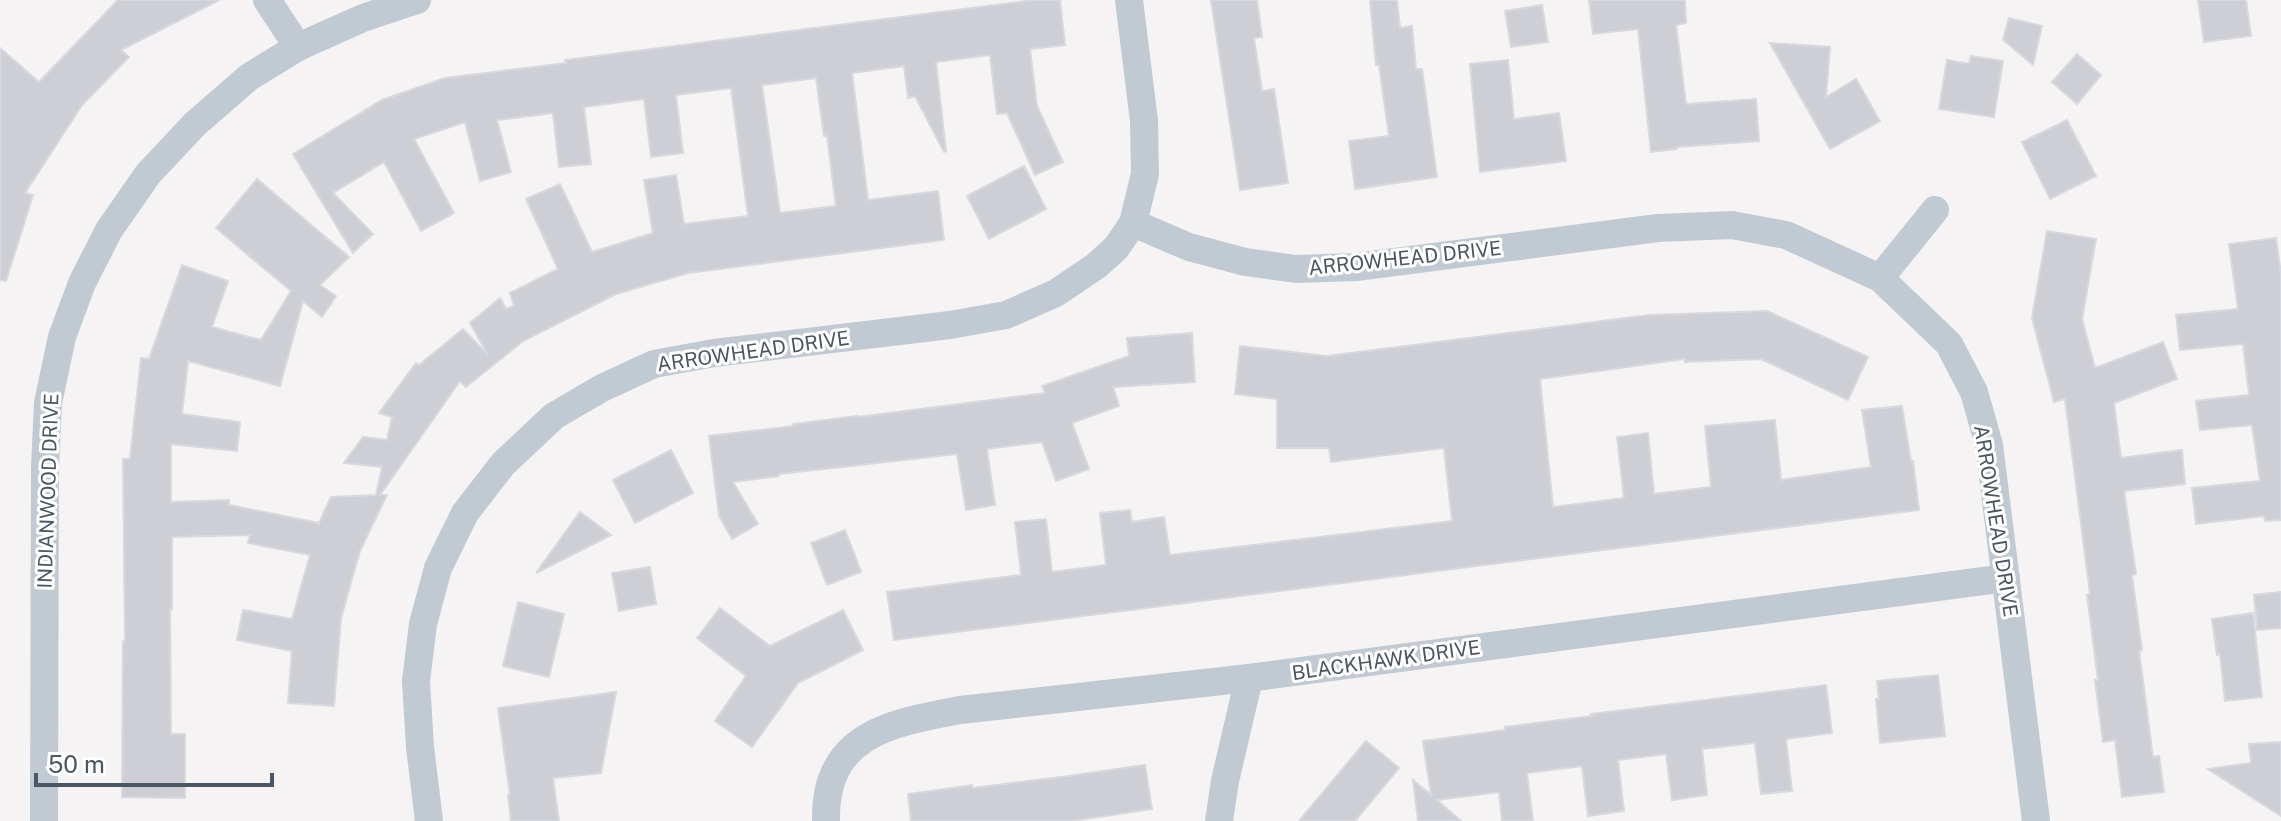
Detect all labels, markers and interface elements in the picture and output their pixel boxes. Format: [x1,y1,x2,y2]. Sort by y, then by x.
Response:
street label: ARROWHEAD DRIVE [1307,236,1503,280]
street label: ARROWHEAD DRIVE [655,326,851,376]
street label: INDIANWOOD DRIVE [33,393,63,589]
street label: ARROWHEAD DRIVE [1969,423,2023,619]
street label: BLACKHAWK DRIVE [1290,635,1482,685]
scale bar [36,737,272,787]
text: 50 m [48,750,105,778]

